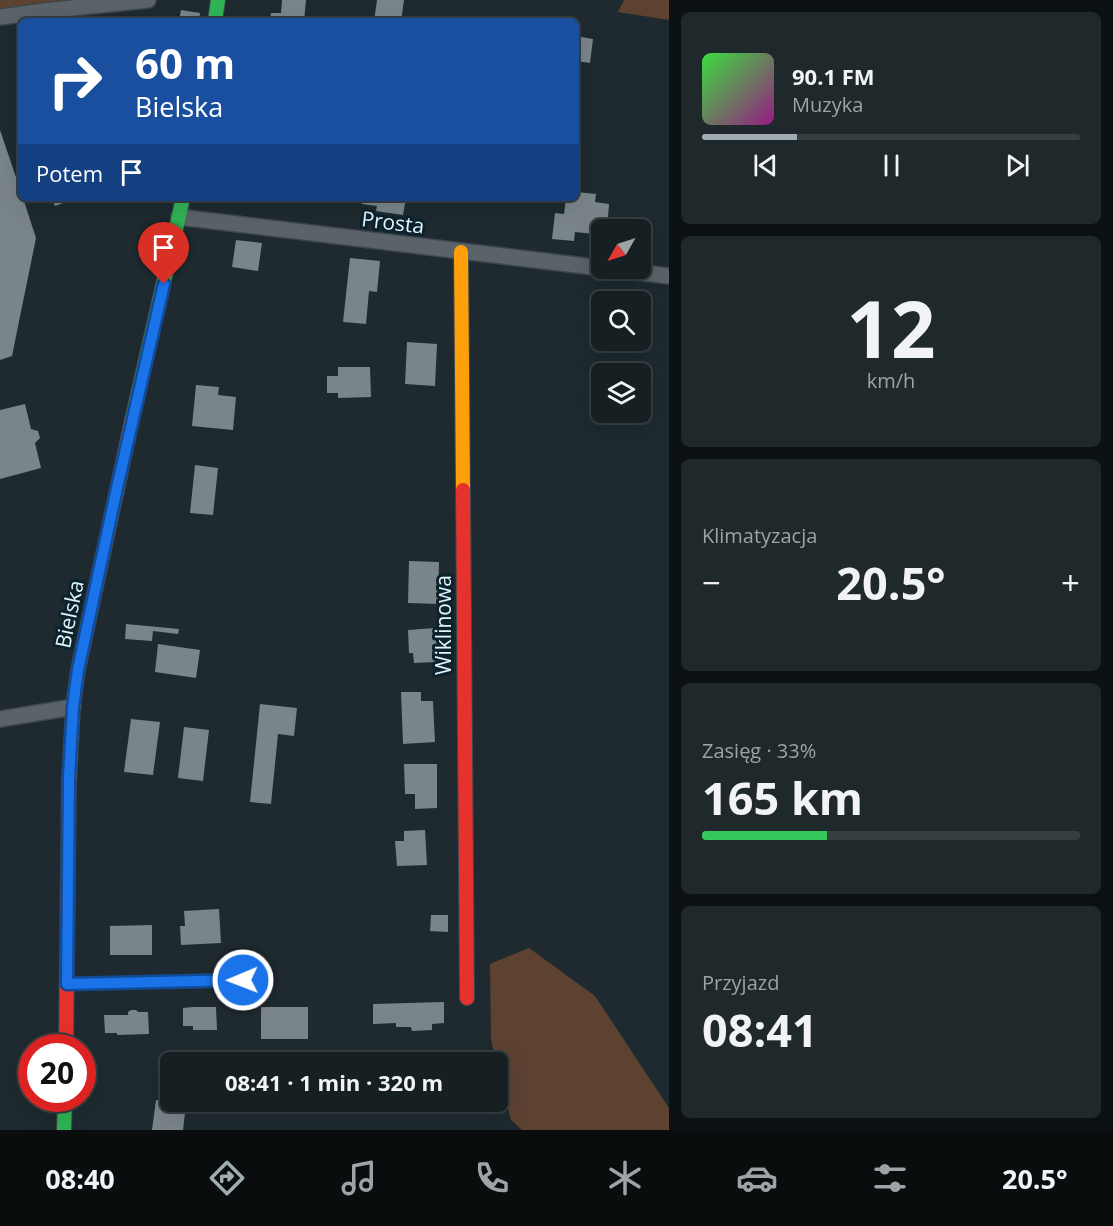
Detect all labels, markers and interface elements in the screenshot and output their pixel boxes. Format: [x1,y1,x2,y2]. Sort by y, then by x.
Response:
text: 60 m [135,34,235,91]
icon: right [36,42,114,120]
text: 90.1 FM [792,61,875,91]
text: Bielska [135,88,223,125]
text: Muzyka [792,91,863,118]
icon: previous [749,149,782,182]
icon: pause [875,149,908,182]
icon: next [1001,149,1034,182]
icon: arrive [115,156,148,189]
text: Potem [36,158,103,188]
street label: Prosta [360,204,426,240]
north arrow [591,219,651,279]
map controls [591,219,651,423]
pin [138,222,189,284]
icon: arrive [147,231,180,264]
text: 12 [846,275,936,381]
button: search [591,291,651,351]
button: layers [591,363,651,423]
text: km/h [867,367,915,394]
text: Klimatyzacja [702,522,817,549]
text: 20.5° [836,552,946,613]
text: − [702,560,721,605]
text: + [1061,560,1080,605]
street label: Wiklinowa [429,575,457,675]
street label: Bielska [48,578,90,650]
text: Zasięg · 33% [702,737,816,764]
text: 165 km [702,767,863,828]
position arrow [211,948,275,1012]
text: Przyjazd [702,969,779,996]
text: 08:41 [702,999,818,1060]
speed limit sign: 20 [18,1034,96,1112]
text: 08:41 · 1 min · 320 m [225,1067,443,1097]
icon: directions [206,1157,248,1199]
icon: music [338,1157,380,1199]
icon: phone [471,1157,513,1199]
icon: climate [604,1157,646,1199]
icon: car [736,1157,778,1199]
icon: filters [869,1157,911,1199]
text: 08:40 [45,1160,115,1197]
text: 20.5° [1002,1160,1068,1197]

